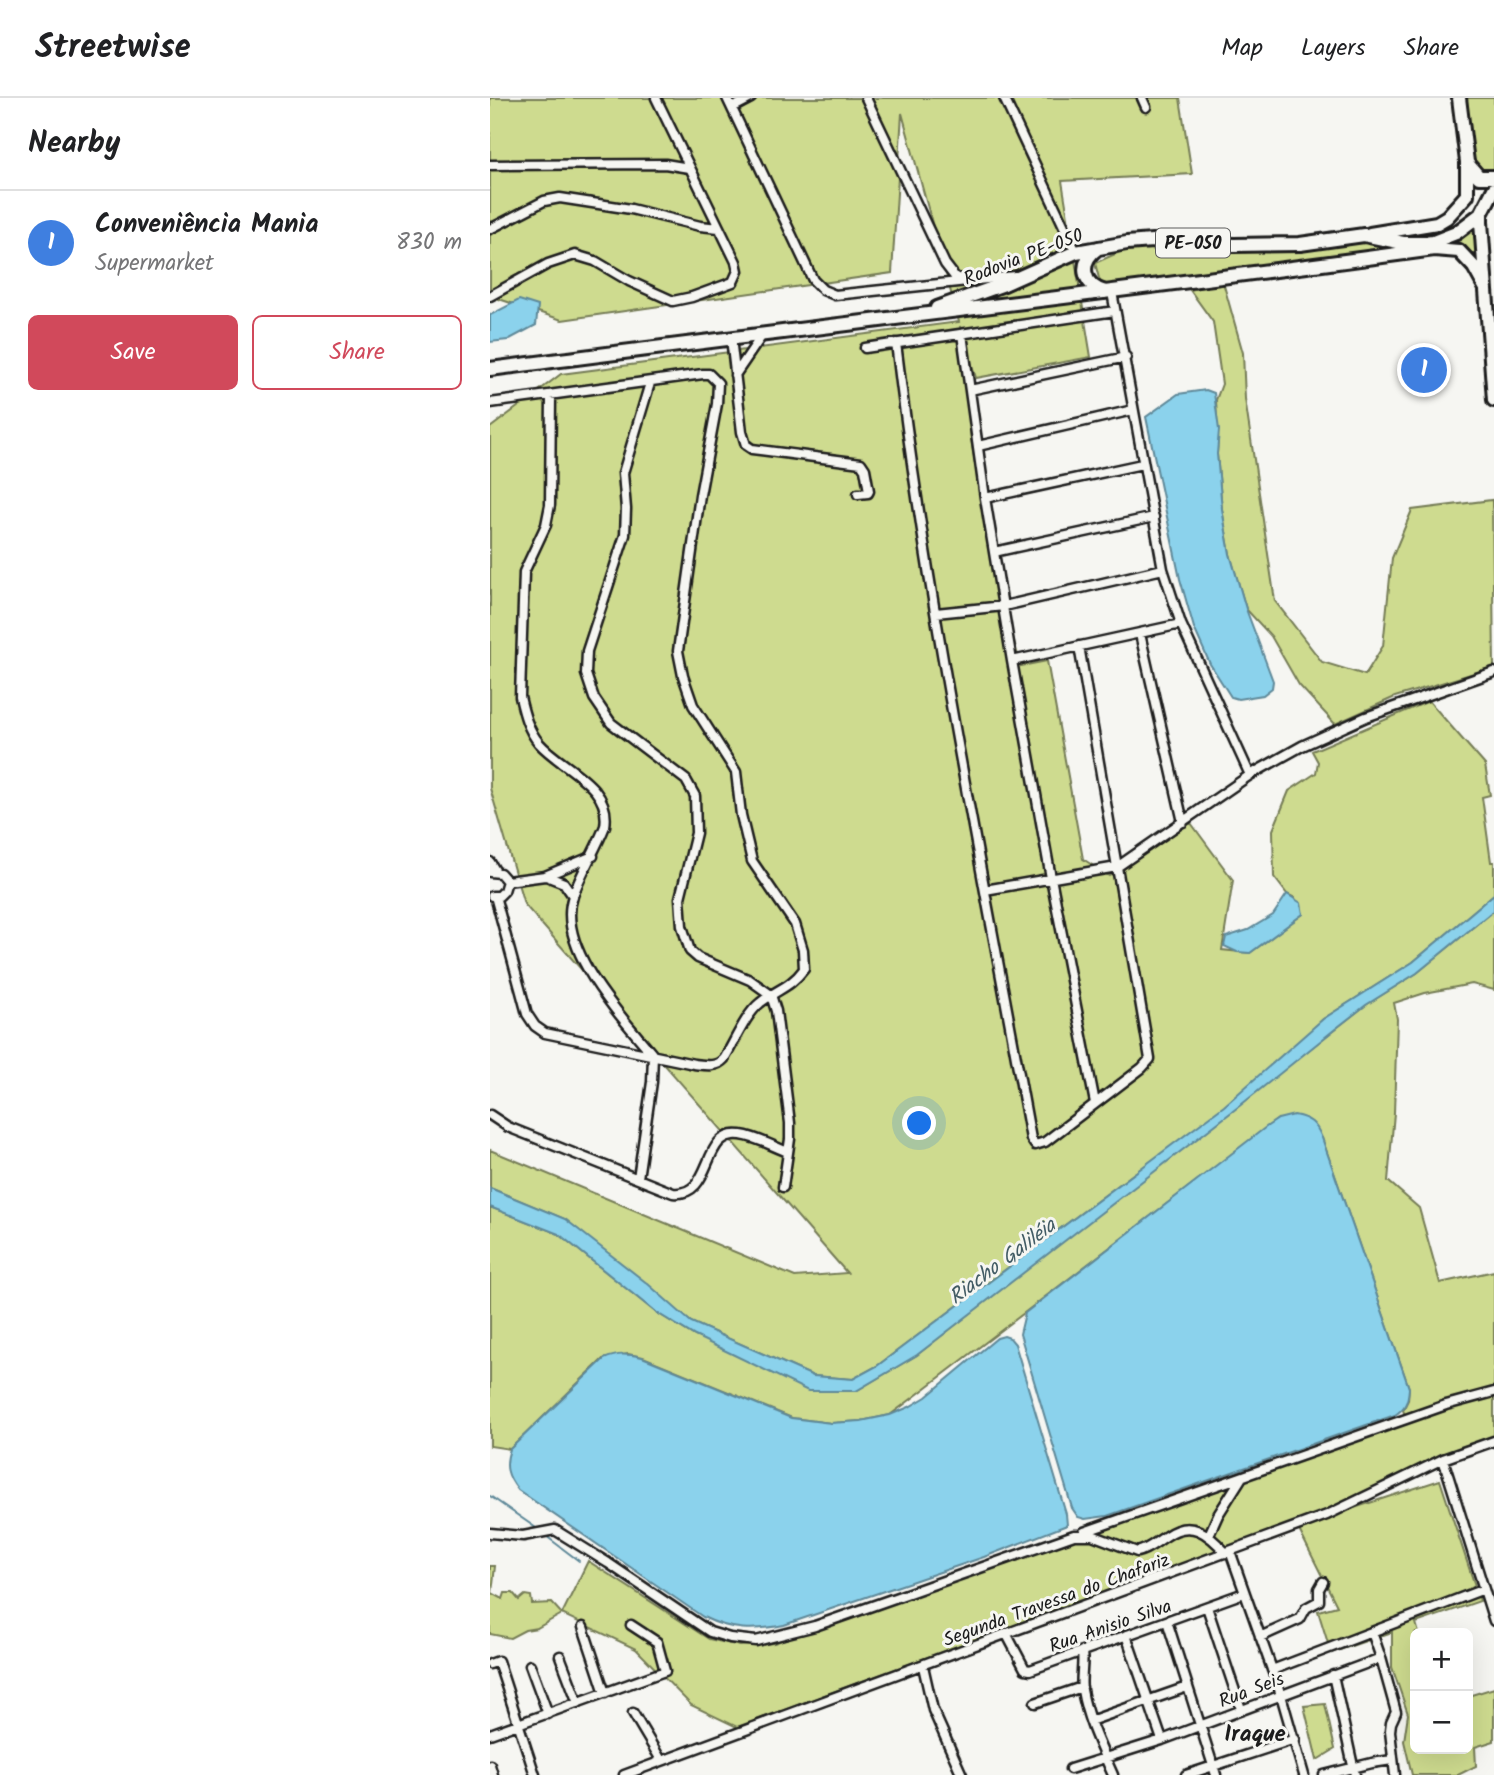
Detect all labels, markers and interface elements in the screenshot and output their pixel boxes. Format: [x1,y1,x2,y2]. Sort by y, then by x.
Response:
text: Streetwise [35,22,191,75]
text: Map [1221,29,1263,68]
text: Layers [1301,29,1365,68]
text: Share [1403,29,1459,68]
text: Nearby [28,120,120,168]
text: Conveniência Mania [95,204,318,246]
street label: Rodovia PE-050 [959,221,1088,294]
text: 1 [48,225,54,261]
text: 830 m [396,225,462,261]
road number: PE-050 [1156,228,1230,258]
text: Supermarket [95,246,214,282]
button: Save [28,315,238,390]
button: Share [252,315,462,390]
pin: 1 [1401,344,1447,396]
your location [902,1106,936,1140]
water label: Riacho Galiléia [942,1210,1065,1314]
street label: Segunda Travessa do Chafariz [939,1546,1174,1656]
street label: Rua Anisio Silva [1045,1592,1176,1662]
map controls [1410,1628,1473,1754]
button: + [1410,1628,1473,1691]
street label: Rua Seis [1215,1665,1289,1717]
button: − [1410,1691,1473,1754]
district label: Iraque [1224,1717,1286,1753]

